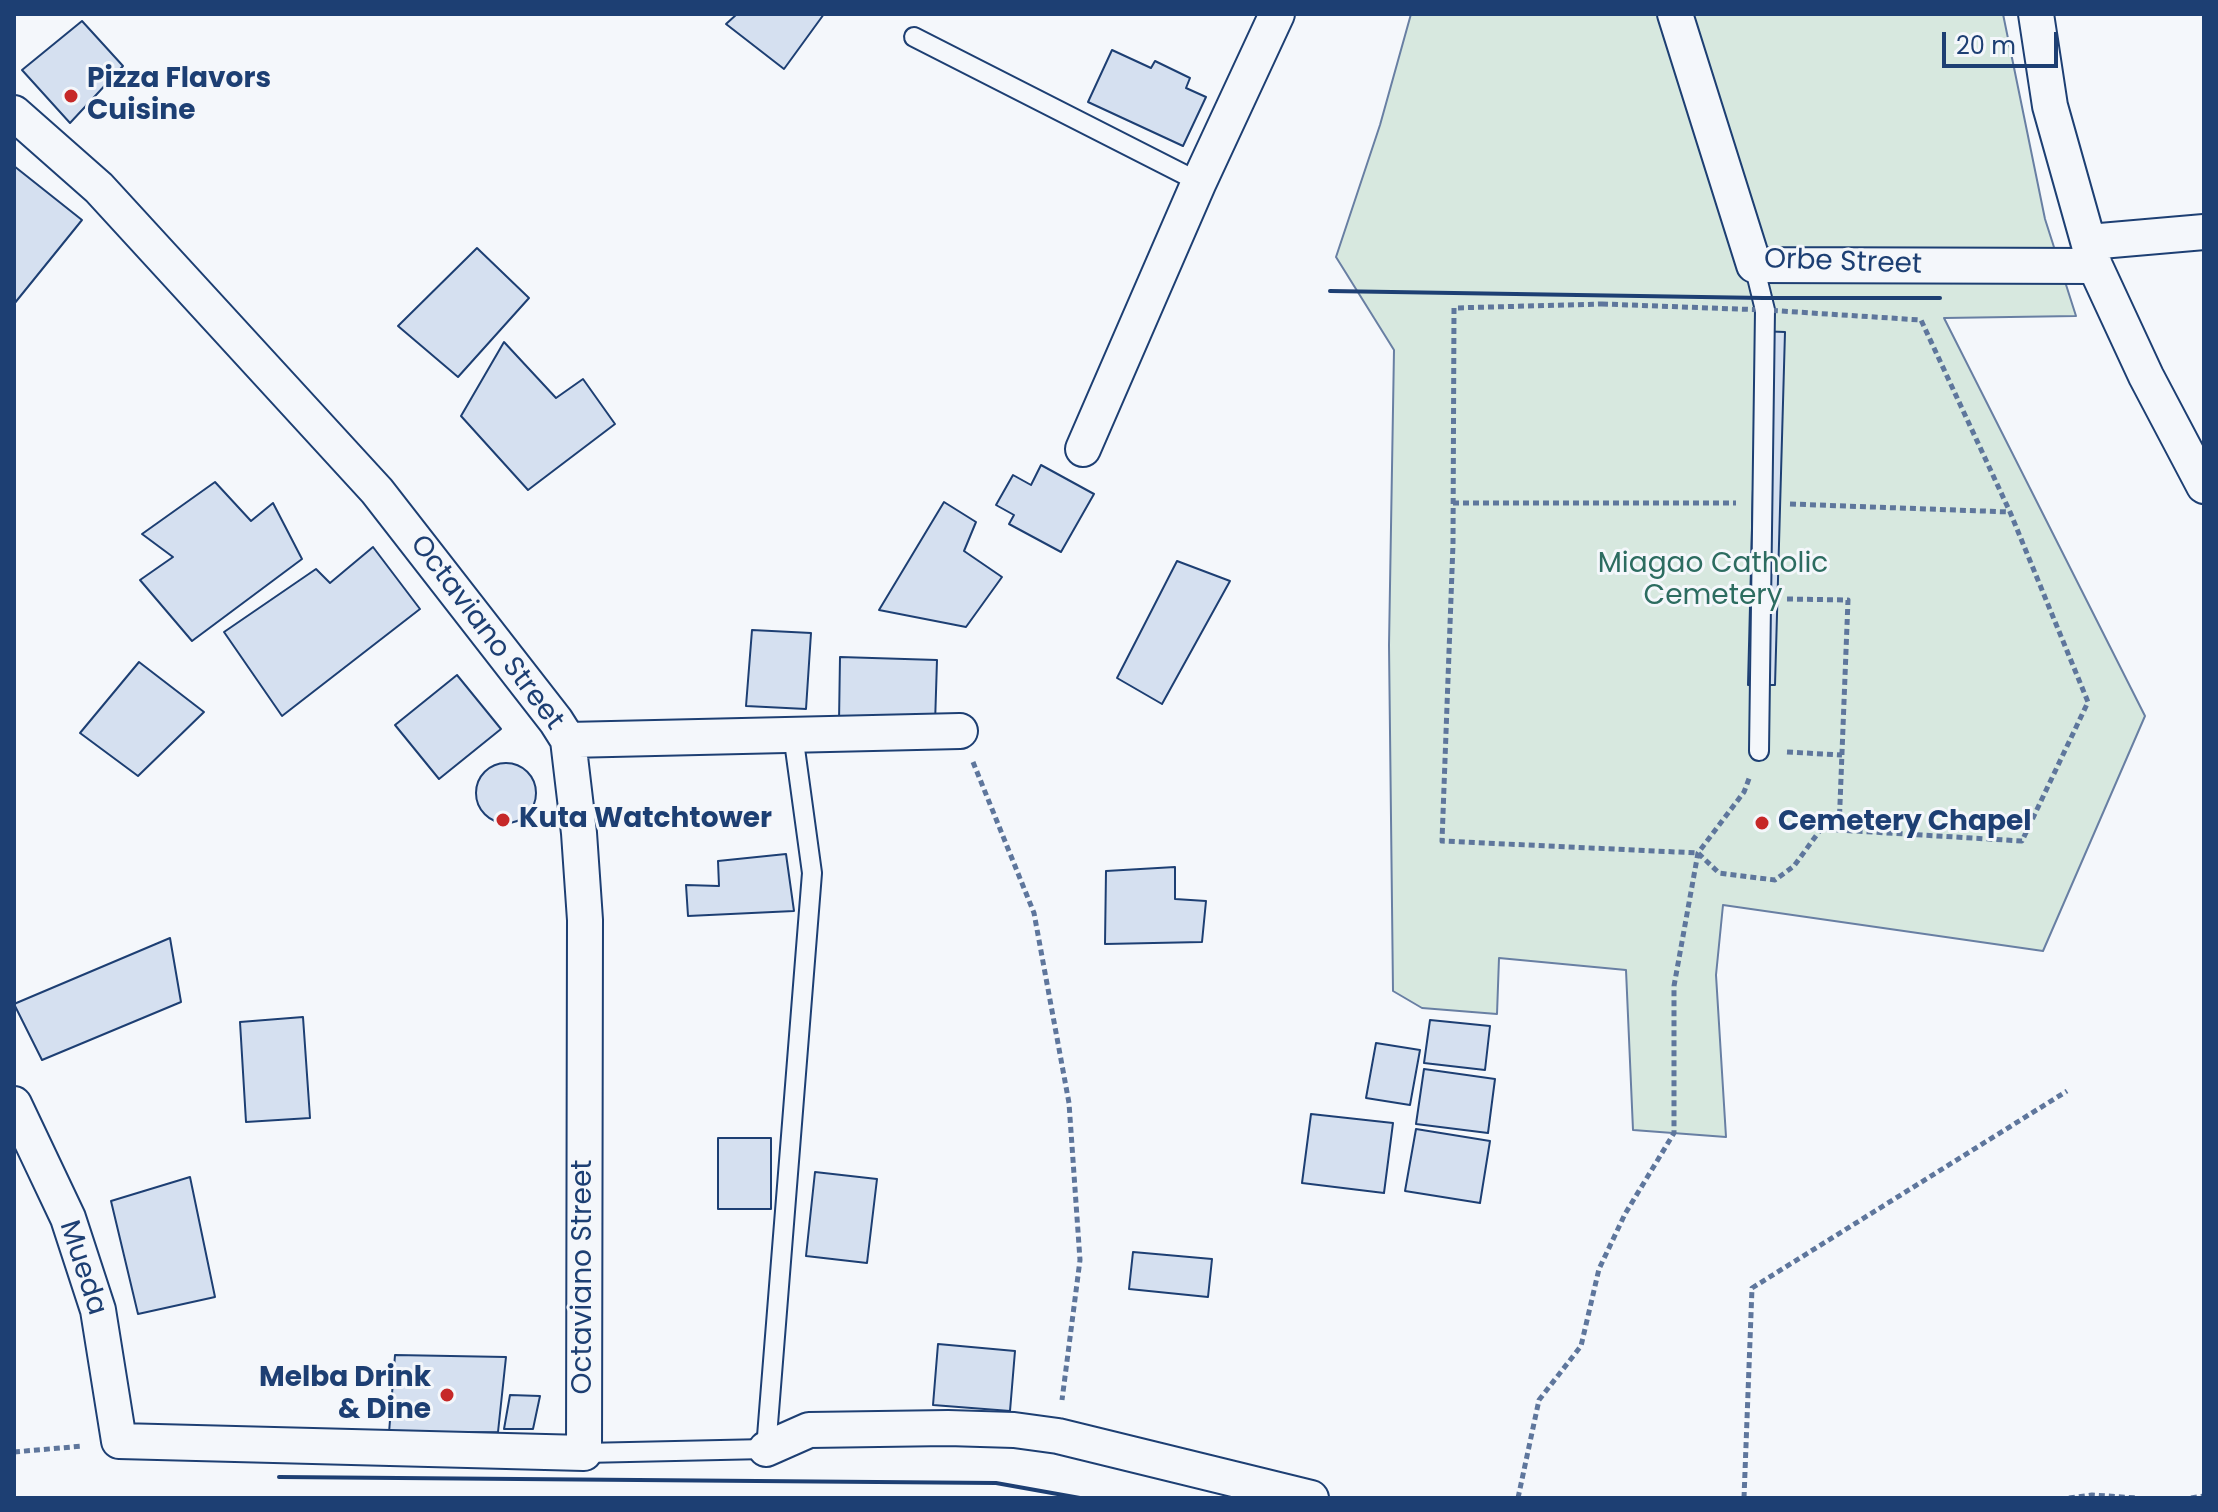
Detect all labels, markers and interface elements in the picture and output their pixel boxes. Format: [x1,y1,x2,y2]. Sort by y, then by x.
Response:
scale bar [1946,16,2062,66]
text: 20 m [1956,29,2016,62]
place label: Pizza Flavors Cuisine [87,63,271,129]
marker: Pizza Flavors Cuisine [62,87,80,105]
street label: Orbe Street [1763,243,1923,283]
street label: Octaviano Street [402,529,570,737]
park label: Miagao Catholic Cemetery [1598,548,1828,614]
place label: Kuta Watchtower [519,803,772,837]
place label: Cemetery Chapel [1778,806,2031,840]
marker: Kuta Watchtower [494,811,512,829]
marker: Cemetery Chapel [1753,814,1771,832]
street label: Octaviano Street [567,1160,601,1394]
street label: Mueda [51,1217,113,1319]
place label: Melba Drink & Dine [259,1362,431,1428]
marker: Melba Drink & Dine [438,1386,456,1404]

